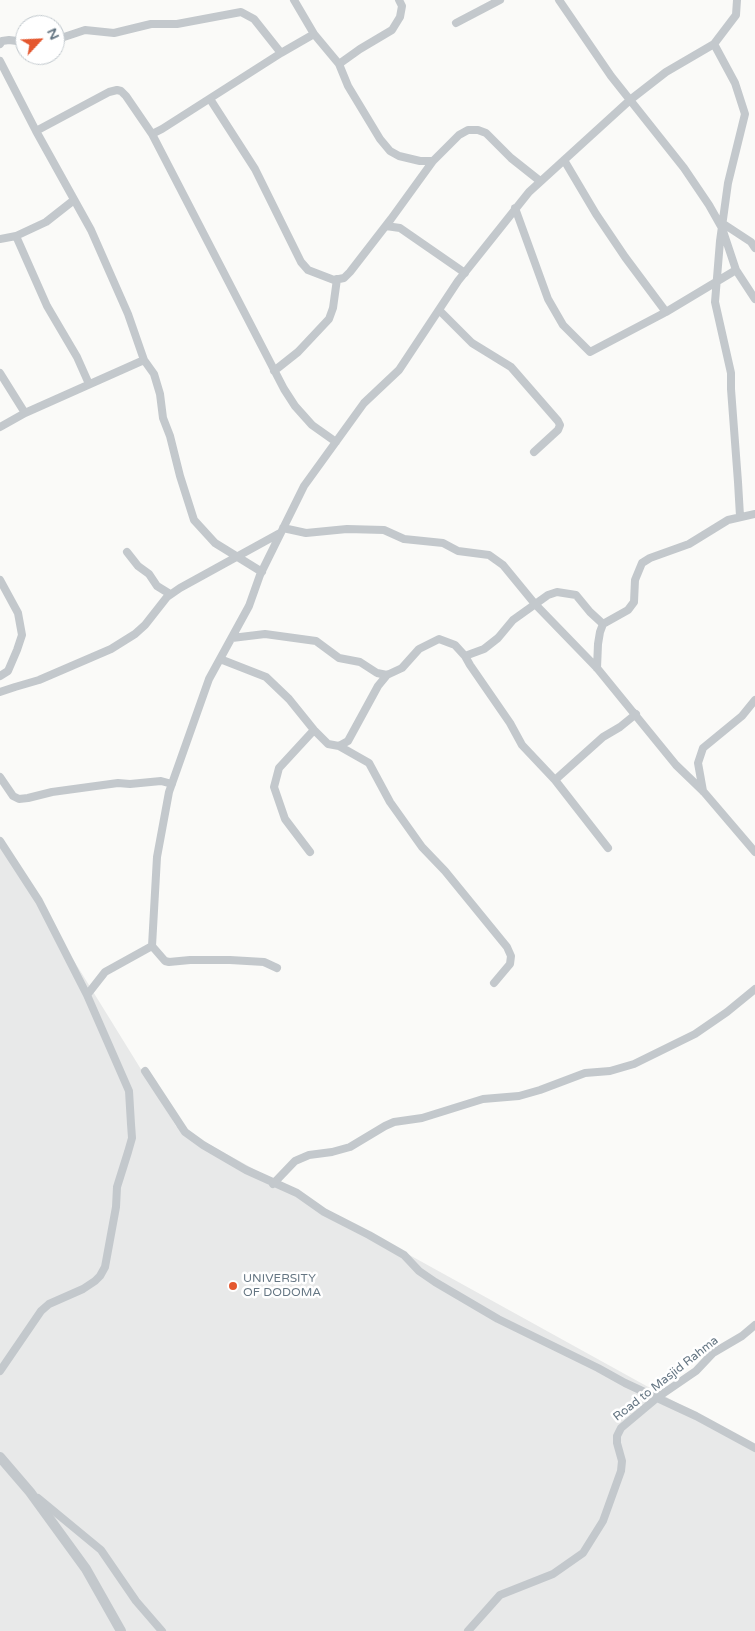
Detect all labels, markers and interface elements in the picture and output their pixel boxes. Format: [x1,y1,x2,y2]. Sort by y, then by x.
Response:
north arrow [15,15,65,65]
text: N [43,25,63,43]
place label: UNIVERSITY OF DODOMA [243,1272,321,1300]
marker: UNIVERSITY OF DODOMA [227,1280,239,1292]
street label: Road to Masjid Rahma [611,1334,721,1424]

